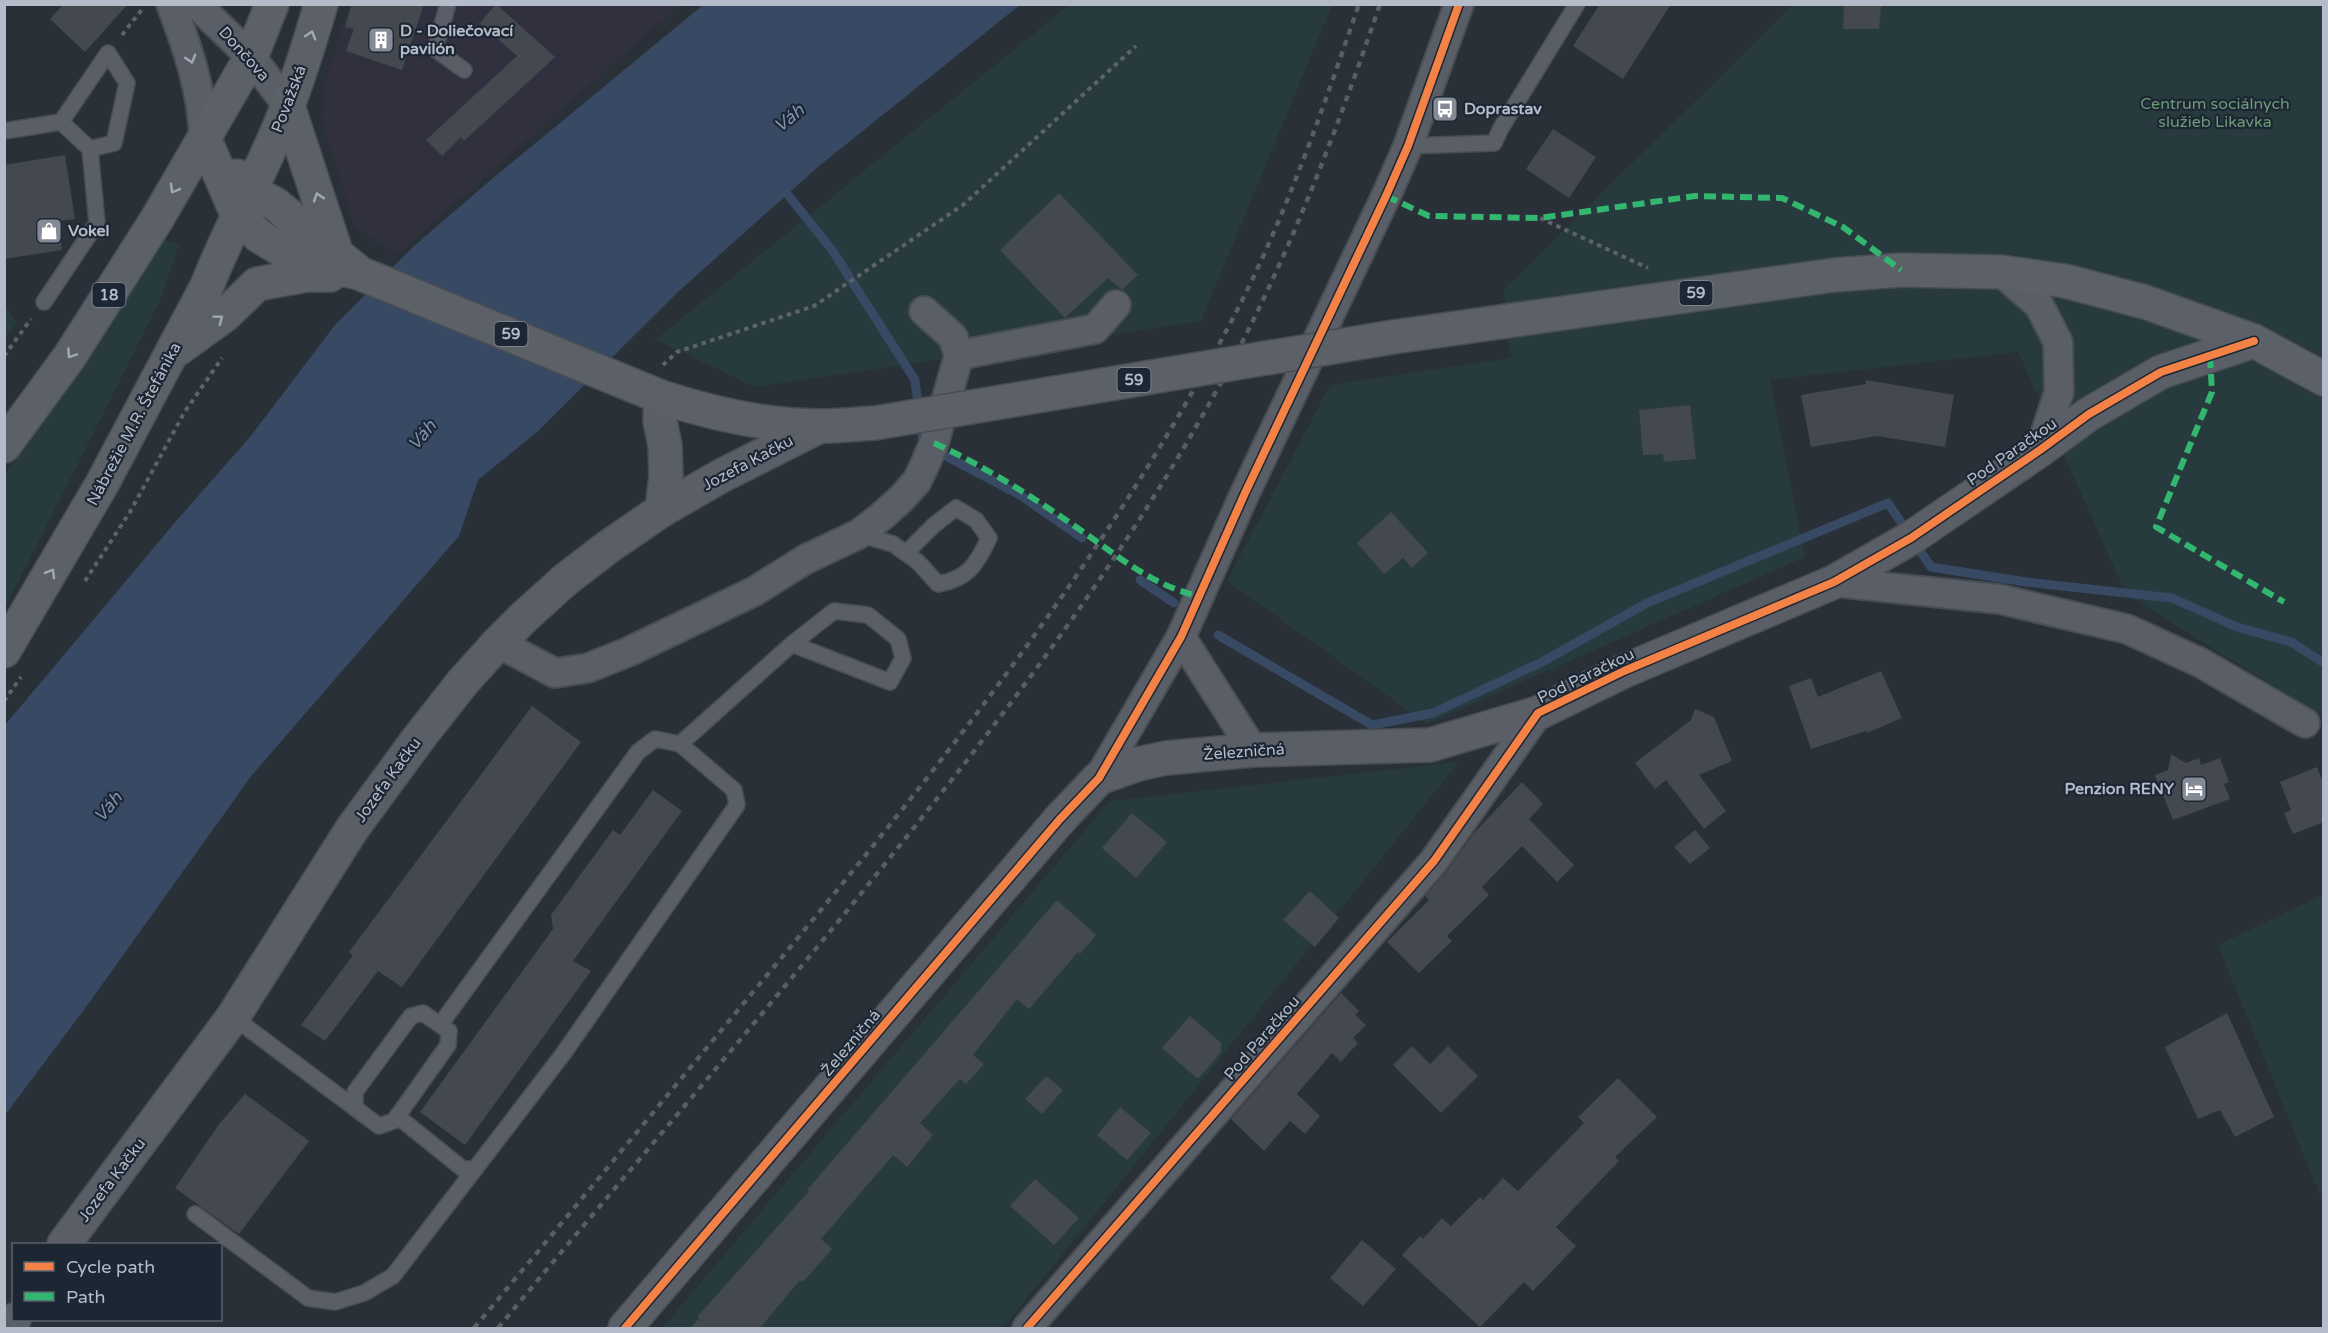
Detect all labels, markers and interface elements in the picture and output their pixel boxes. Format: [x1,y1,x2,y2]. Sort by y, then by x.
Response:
place label: D - Doliečovací pavilón [400,21,513,59]
street label: Dončova [214,23,274,85]
building icon: D - Doliečovací pavilón [366,25,396,55]
one-way arrow [304,30,316,41]
one-way arrow [184,53,196,64]
street label: Považská [267,62,311,136]
bus stop icon: Doprastav [1430,94,1460,124]
park label: Centrum sociálnych služieb Likavka [2140,94,2290,132]
water label: Váh [769,98,809,137]
place label: Doprastav [1464,99,1542,119]
one-way arrow [170,183,182,193]
one-way arrow [312,192,325,203]
shop icon: Vokel [34,216,64,246]
place label: Vokel [68,221,110,241]
road number: 59 [1680,281,1712,305]
road number: 18 [92,283,126,307]
one-way arrow [212,315,223,326]
road number: 59 [494,322,528,346]
street label: Nábrežie M.R. Štefánika [82,339,186,509]
one-way arrow [67,348,78,359]
road number: 59 [1118,368,1150,392]
street label: Pod Paračkou [1963,414,2061,490]
water label: Váh [403,415,442,455]
street label: Jozefa Kačku [699,431,797,495]
one-way arrow [44,569,55,579]
street label: Pod Paračkou [1534,644,1638,708]
street label: Jozefa Kačku [351,734,425,826]
street label: Železničná [1203,739,1285,765]
hotel icon: Penzion RENY [2179,774,2209,804]
place label: Penzion RENY [2064,779,2175,799]
water label: Váh [89,787,128,827]
street label: Pod Paračkou [1220,992,1304,1084]
street label: Železničná [817,1005,885,1081]
street label: Jozefa Kačku [74,1134,150,1226]
legend [12,1243,222,1321]
text: Cycle path [66,1256,155,1278]
text: Path [66,1286,105,1308]

